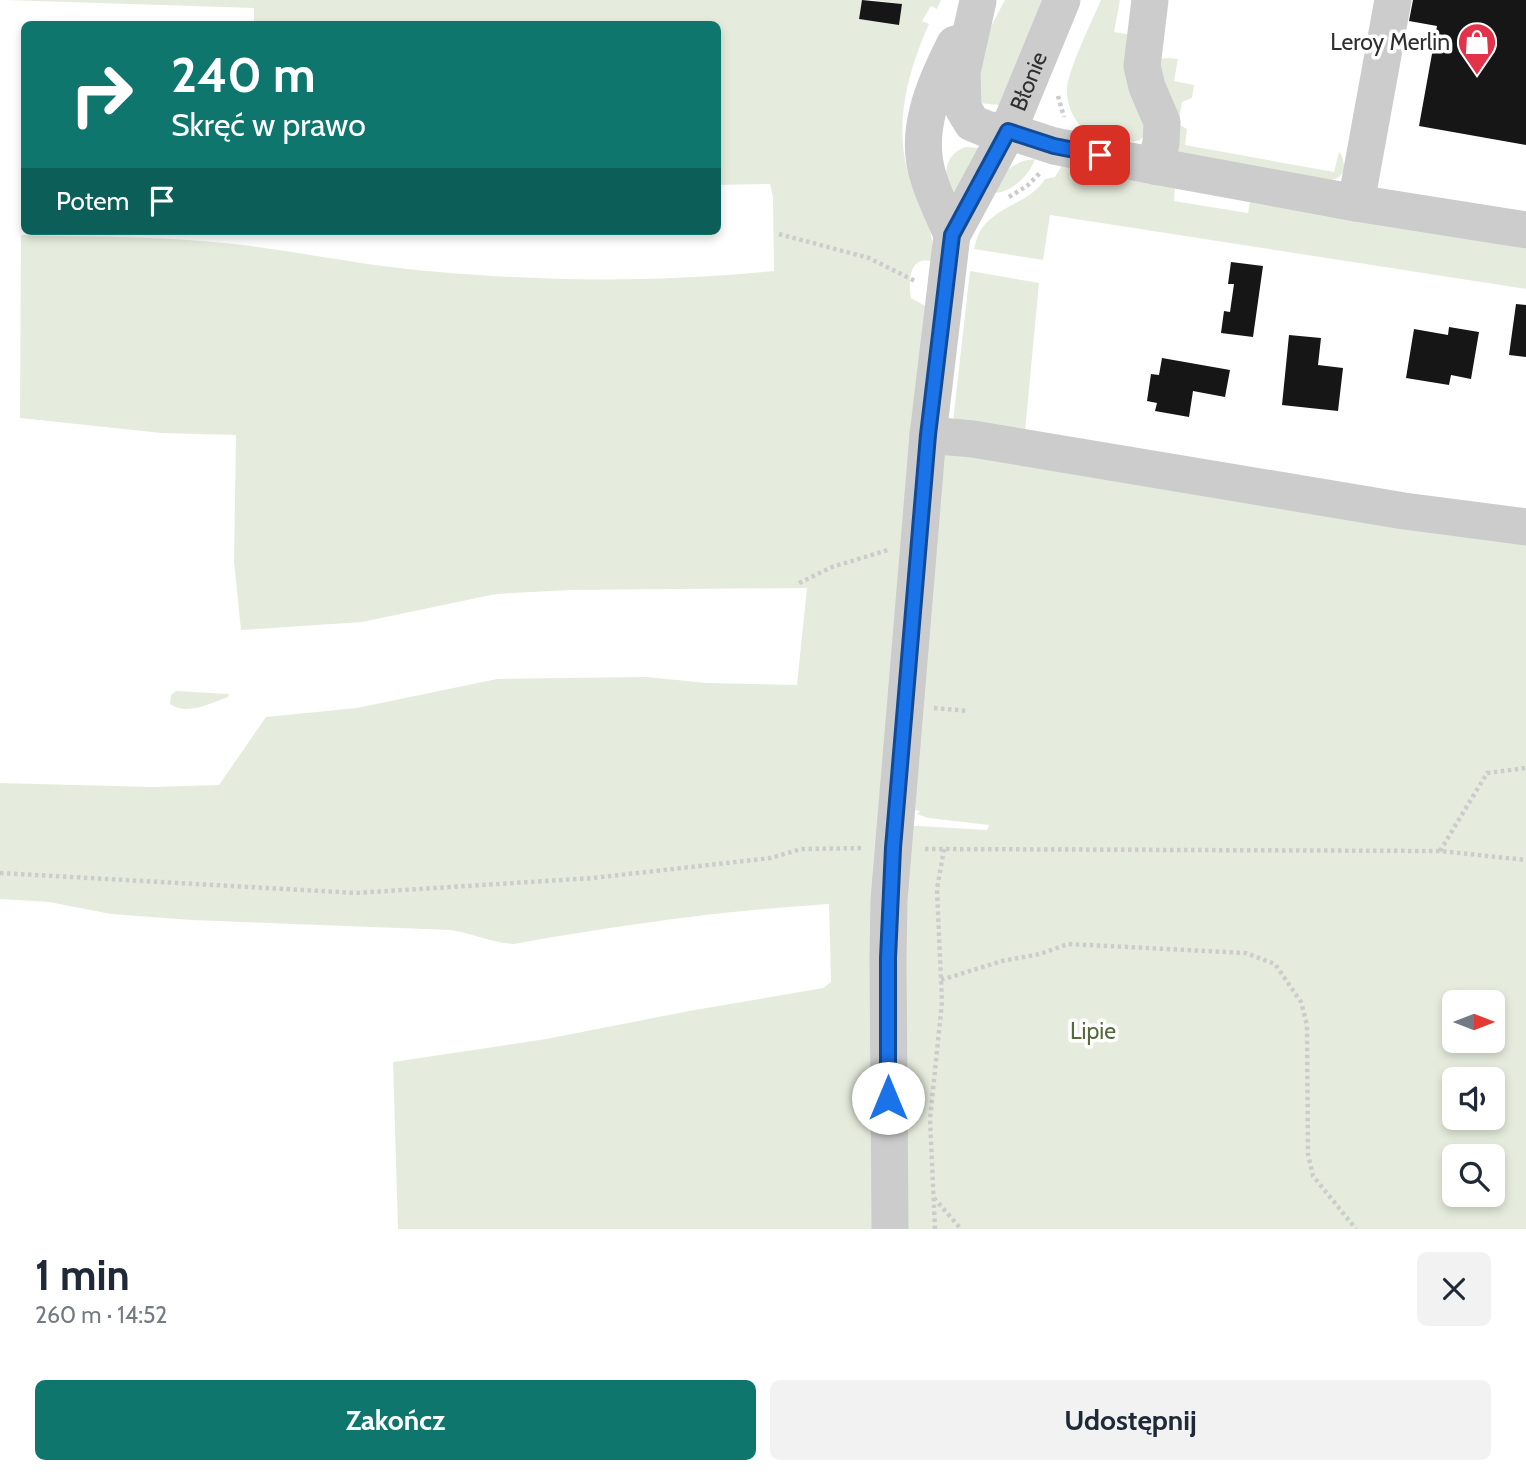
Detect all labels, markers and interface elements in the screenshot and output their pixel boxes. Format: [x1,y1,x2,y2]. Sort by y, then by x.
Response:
shop icon: Leroy Merlin [1456,21,1498,76]
place label: Leroy Merlin [1330,28,1450,56]
text: 240 m [171,45,316,104]
street label: Błonie [1004,47,1053,115]
icon: right [56,49,147,140]
text: Skręć w prawo [171,105,366,144]
pin [1070,125,1130,185]
icon: arrive [1081,136,1119,174]
icon: arrive [143,182,181,220]
text: Potem [56,185,129,217]
north arrow [1442,990,1505,1054]
map controls [1442,990,1505,1207]
park label: Lipie [1070,1017,1116,1045]
position arrow [851,1061,925,1135]
button: sound [1442,1067,1505,1130]
button: search [1442,1144,1505,1207]
text: 1 min [35,1249,130,1301]
button: close [1417,1252,1491,1326]
text: 260 m · 14:52 [35,1301,167,1329]
button: Zakończ [35,1380,756,1460]
button: Udostępnij [770,1380,1491,1460]

